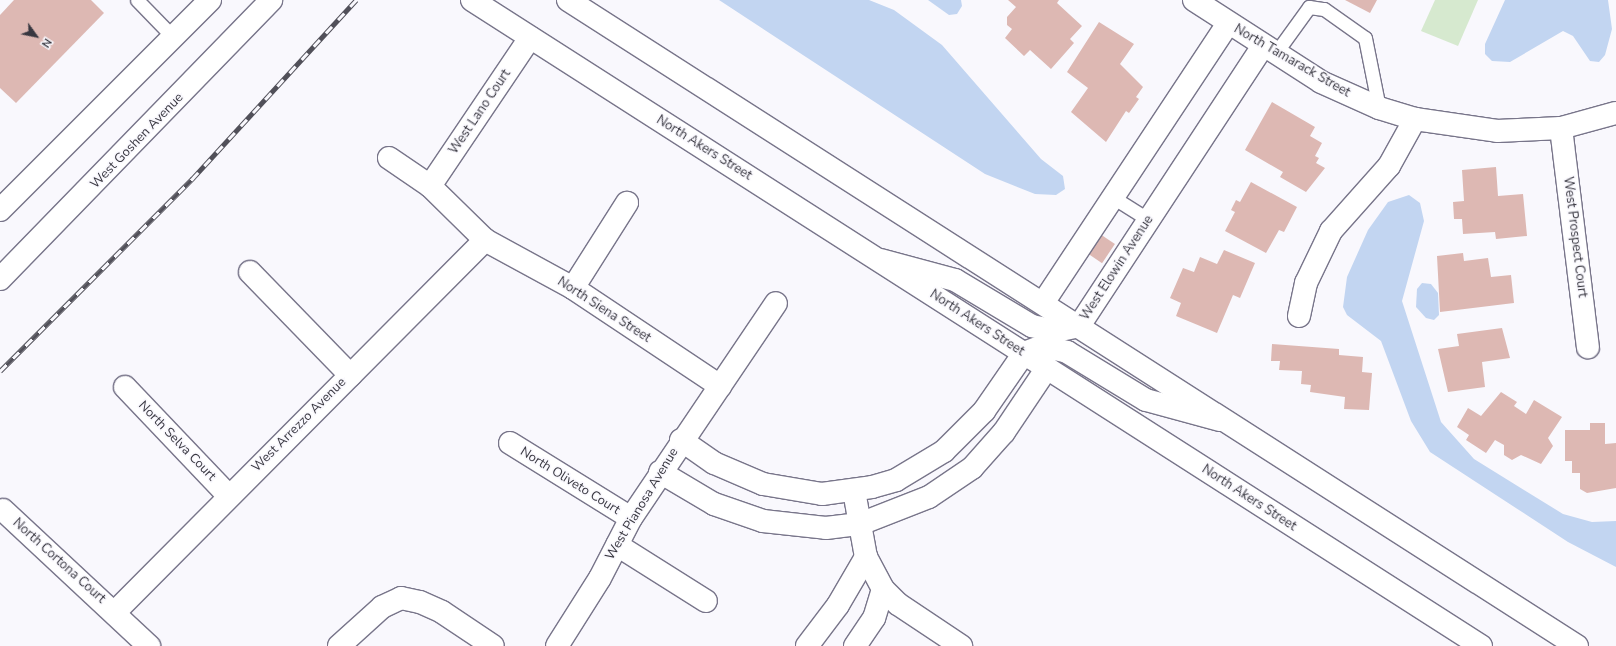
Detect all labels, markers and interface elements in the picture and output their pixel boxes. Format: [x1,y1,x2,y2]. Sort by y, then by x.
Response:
north arrow [16,16,56,56]
street label: North Tamarack Street [1231,21,1353,101]
text: N [38,35,55,50]
street label: West Lano Court [446,67,514,157]
street label: West Goshen Avenue [87,90,187,192]
street label: North Akers Street [653,112,755,184]
street label: West Prospect Court [1560,176,1590,298]
street label: West Elowin Avenue [1077,213,1157,323]
street label: North Siena Street [554,274,654,346]
street label: North Akers Street [927,287,1027,359]
street label: West Arrezzo Avenue [249,375,349,475]
street label: North Selva Court [135,398,219,484]
street label: North Oliveto Court [517,444,623,518]
street label: West Pianosa Avenue [602,445,682,563]
street label: North Akers Street [1199,462,1299,534]
street label: North Cortona Court [9,515,109,607]

